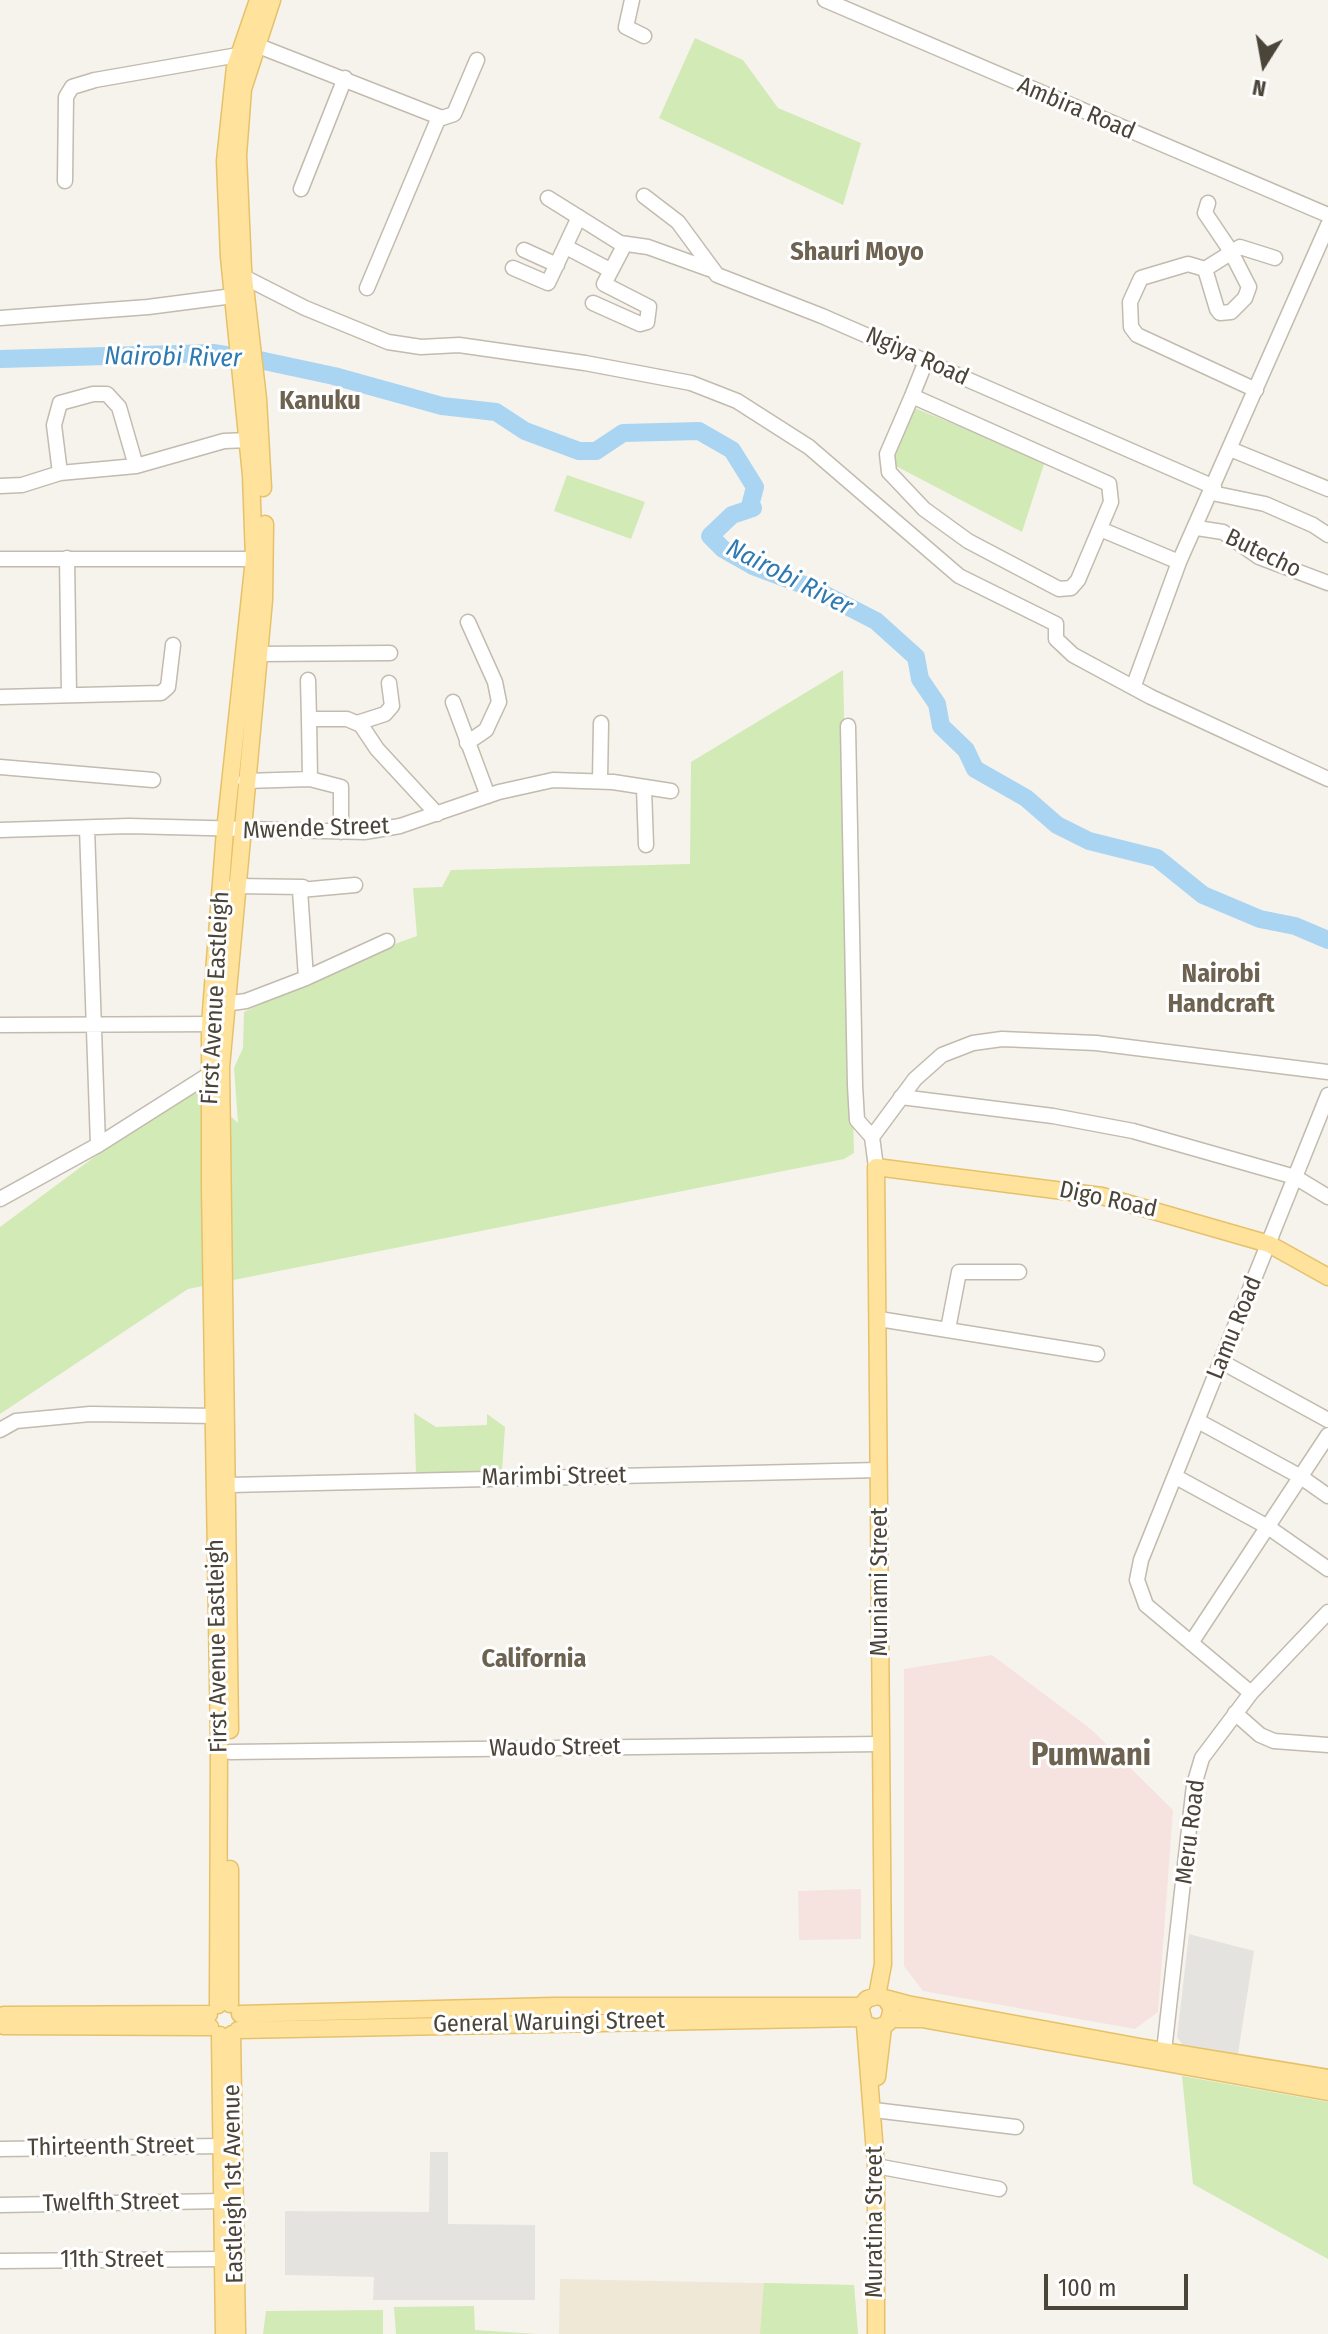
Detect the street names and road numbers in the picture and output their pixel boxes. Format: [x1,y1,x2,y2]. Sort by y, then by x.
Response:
street label: Ambira Road [1013,71,1139,147]
street label: Ngiya Road [861,322,973,392]
street label: Butecho [1220,523,1306,585]
street label: Mwende Street [242,812,390,846]
street label: First Avenue Eastleigh [196,890,236,1106]
street label: Digo Road [1057,1176,1159,1224]
street label: Lamu Road [1201,1272,1269,1384]
street label: Marimbi Street [481,1461,627,1493]
street label: Muniami Street [866,1507,894,1657]
street label: First Avenue Eastleigh [202,1539,234,1753]
street label: Waudo Street [489,1732,621,1764]
street label: Meru Road [1170,1778,1212,1886]
street label: General Waruingi Street [433,2007,665,2039]
street label: Eastleigh 1st Avenue [218,2084,250,2284]
street label: Thirteenth Street [27,2131,195,2163]
street label: Muratina Street [861,2146,889,2298]
street label: Twelfth Street [42,2187,180,2219]
street label: 11th Street [60,2246,164,2274]

